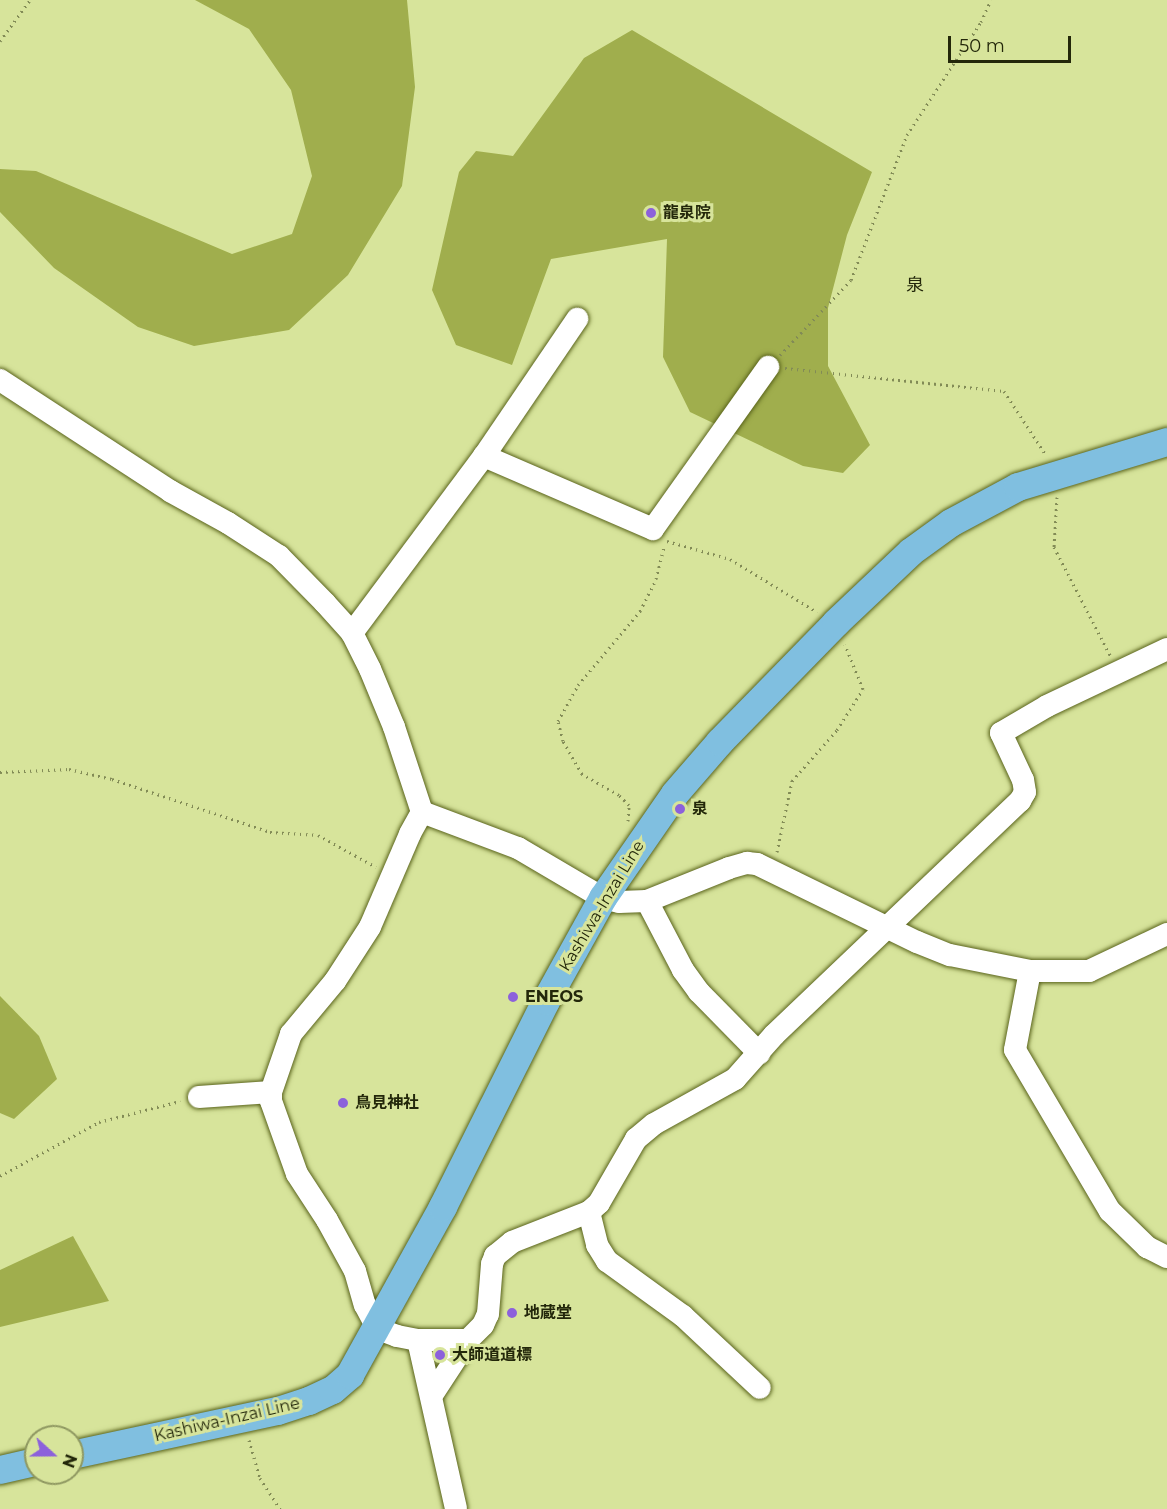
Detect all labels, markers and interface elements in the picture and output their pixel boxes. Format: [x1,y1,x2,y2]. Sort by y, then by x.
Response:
scale bar [951,24,1074,62]
text: 50 m [959,35,1005,57]
place label: 龍泉院 [663,203,711,223]
marker: 龍泉院 [644,206,658,220]
district label: 泉 [906,274,924,296]
place label: 泉 [692,799,708,819]
marker: 泉 [673,802,687,816]
street label: Kashiwa-Inzai Line [555,837,649,975]
place label: ENEOS [525,987,583,1007]
marker: ENEOS [506,990,520,1004]
place label: 鳥見神社 [355,1093,419,1113]
marker: 鳥見神社 [336,1096,350,1110]
place label: 地蔵堂 [524,1303,572,1323]
marker: 地蔵堂 [505,1306,519,1320]
place label: 大師道道標 [452,1345,532,1365]
marker: 大師道道標 [433,1348,447,1362]
street label: Kashiwa-Inzai Line [152,1394,302,1446]
north arrow [24,1425,84,1485]
text: N [58,1451,81,1470]

